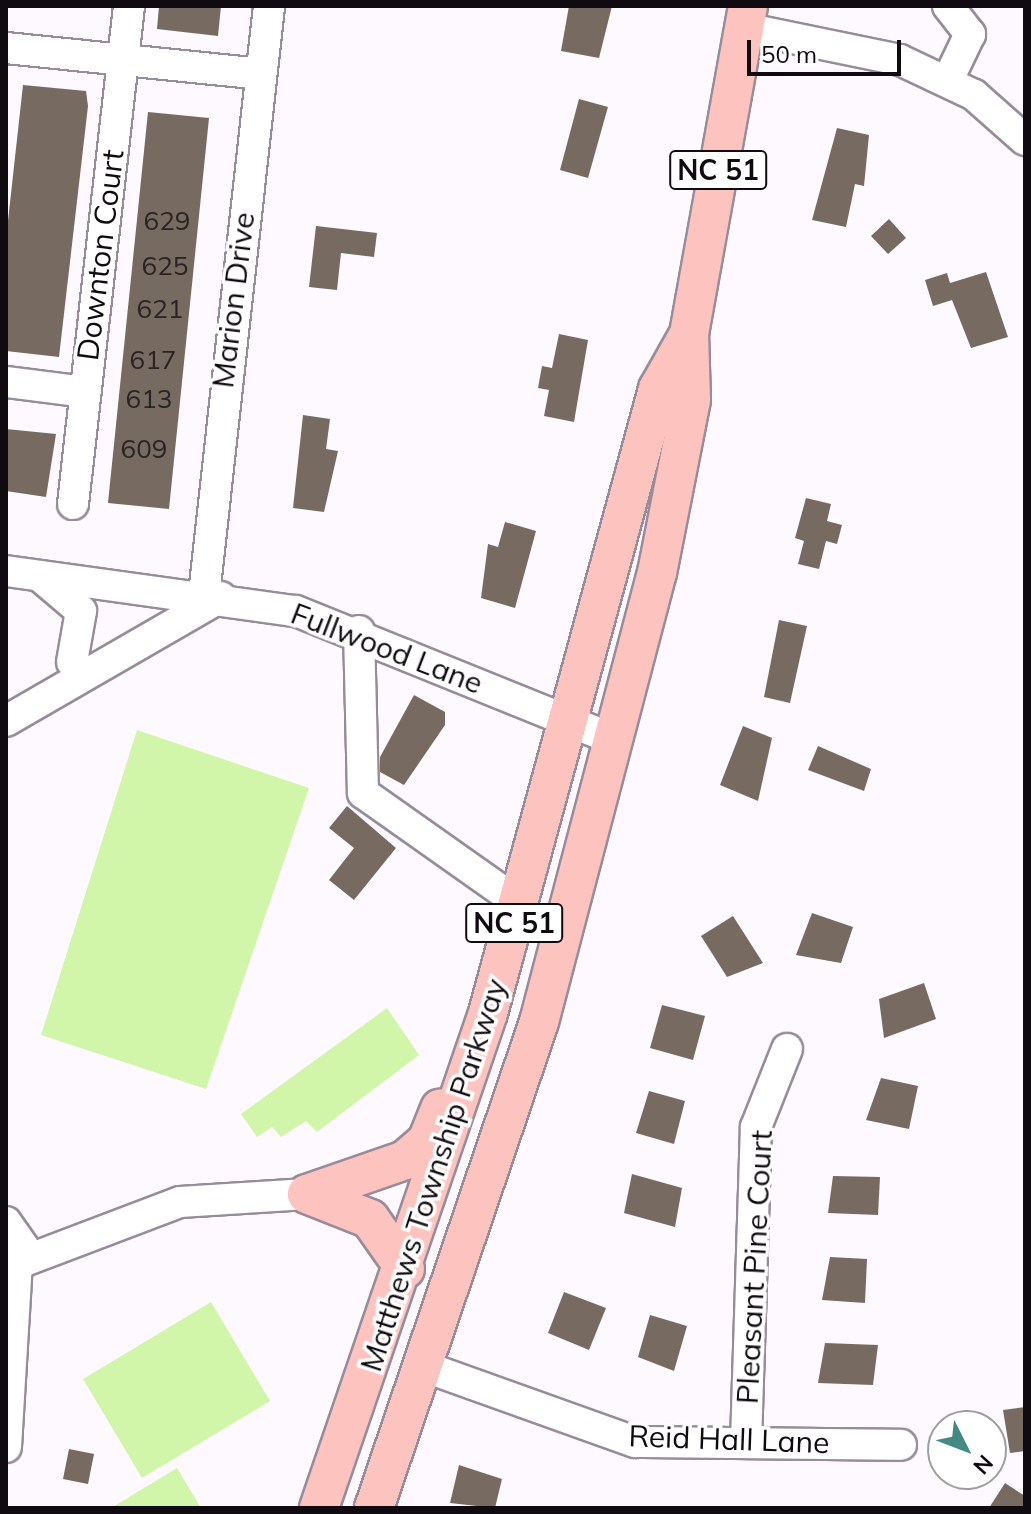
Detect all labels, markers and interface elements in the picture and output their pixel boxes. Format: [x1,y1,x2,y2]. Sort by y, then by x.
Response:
scale bar [751,24,905,74]
text: 50 m [761,39,817,69]
road number: NC 51 [668,146,768,194]
street label: Downton Court [69,148,131,362]
house number: 629 [144,205,190,237]
street label: Marion Drive [204,210,262,390]
house number: 625 [142,250,188,282]
house number: 621 [137,293,183,325]
house number: 617 [130,344,176,376]
house number: 613 [126,383,172,415]
house number: 609 [121,433,167,465]
street label: Fullwood Lane [286,595,488,701]
road number: NC 51 [464,899,564,947]
street label: Matthews Township Parkway [352,974,514,1376]
street label: Pleasant Pine Court [729,1129,779,1405]
north arrow [927,1410,1007,1490]
street label: Reid Hall Lane [628,1418,830,1460]
text: N [967,1449,999,1480]

